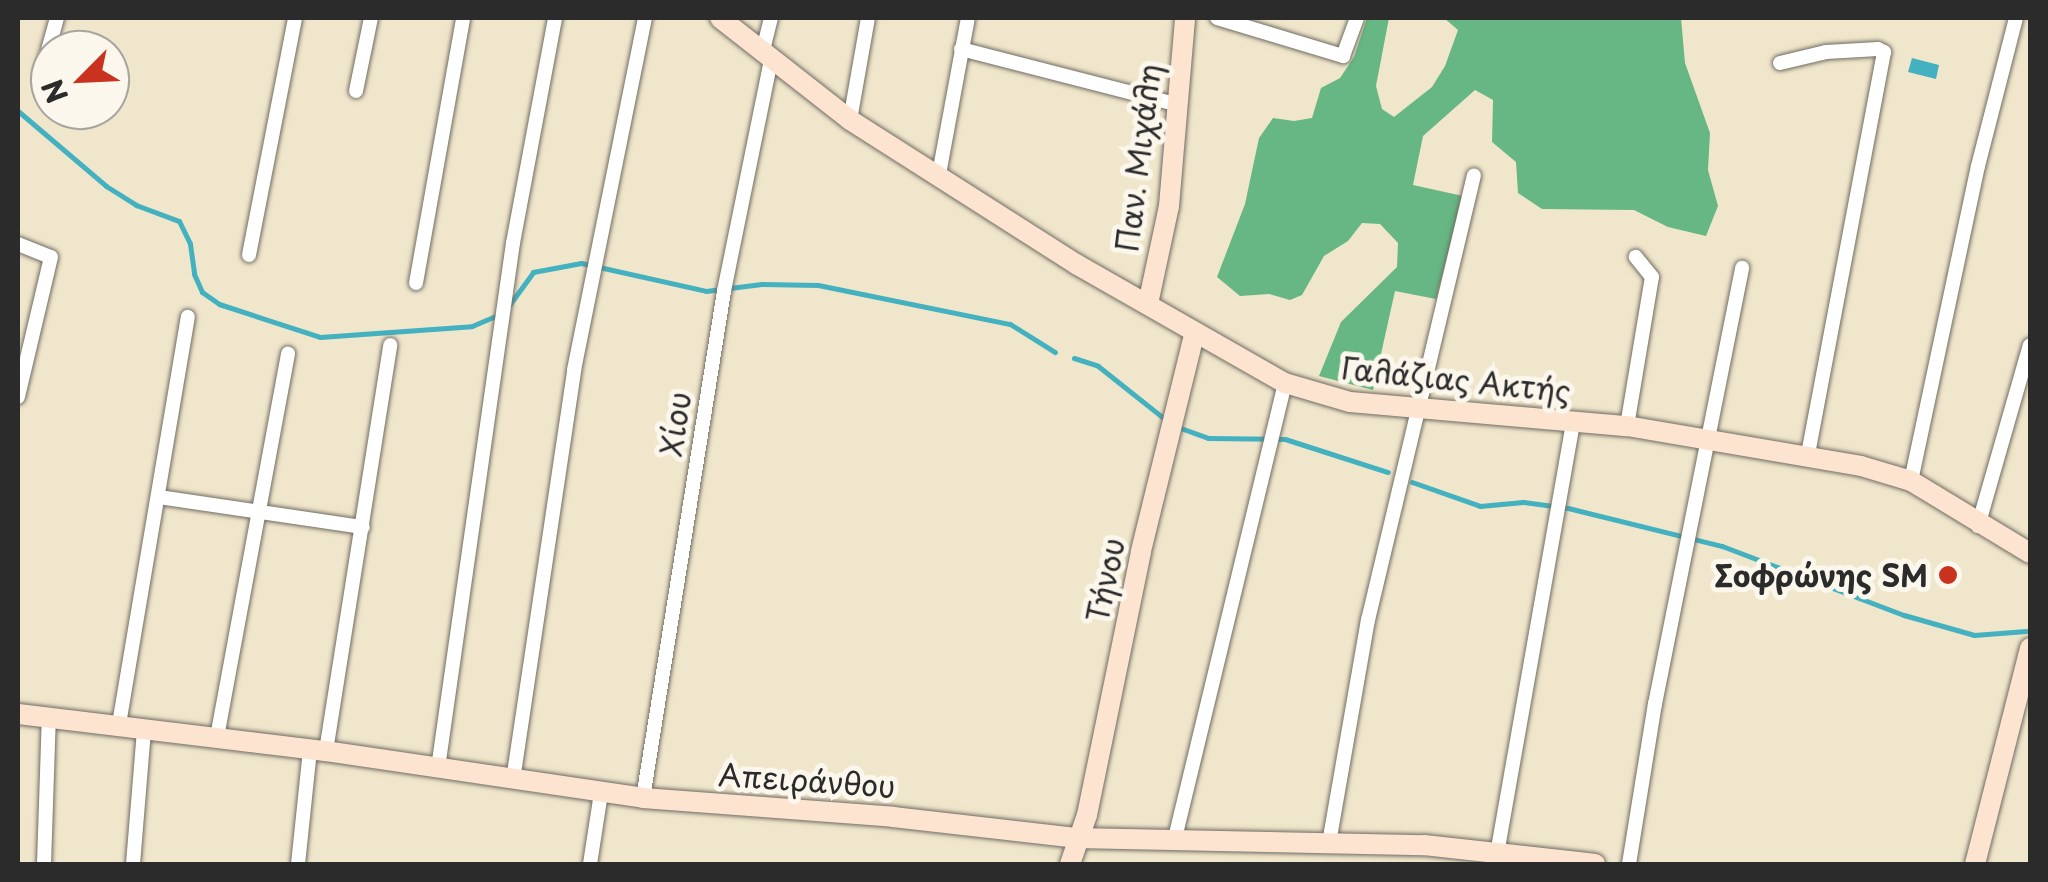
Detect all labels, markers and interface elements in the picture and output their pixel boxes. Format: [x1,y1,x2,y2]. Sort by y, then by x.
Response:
north arrow [30,30,130,130]
street label: Παν. Μιχάλη [1109,62,1167,254]
text: N [30,73,78,110]
street label: Γαλάζιας Ακτής [1339,349,1573,409]
street label: Χίου [652,389,698,459]
street label: Τήνου [1079,534,1131,626]
place label: Σοφρώνης SM [1713,557,1928,593]
marker: Σοφρώνης SM [1937,564,1959,586]
street label: Απειράνθου [717,756,897,804]

